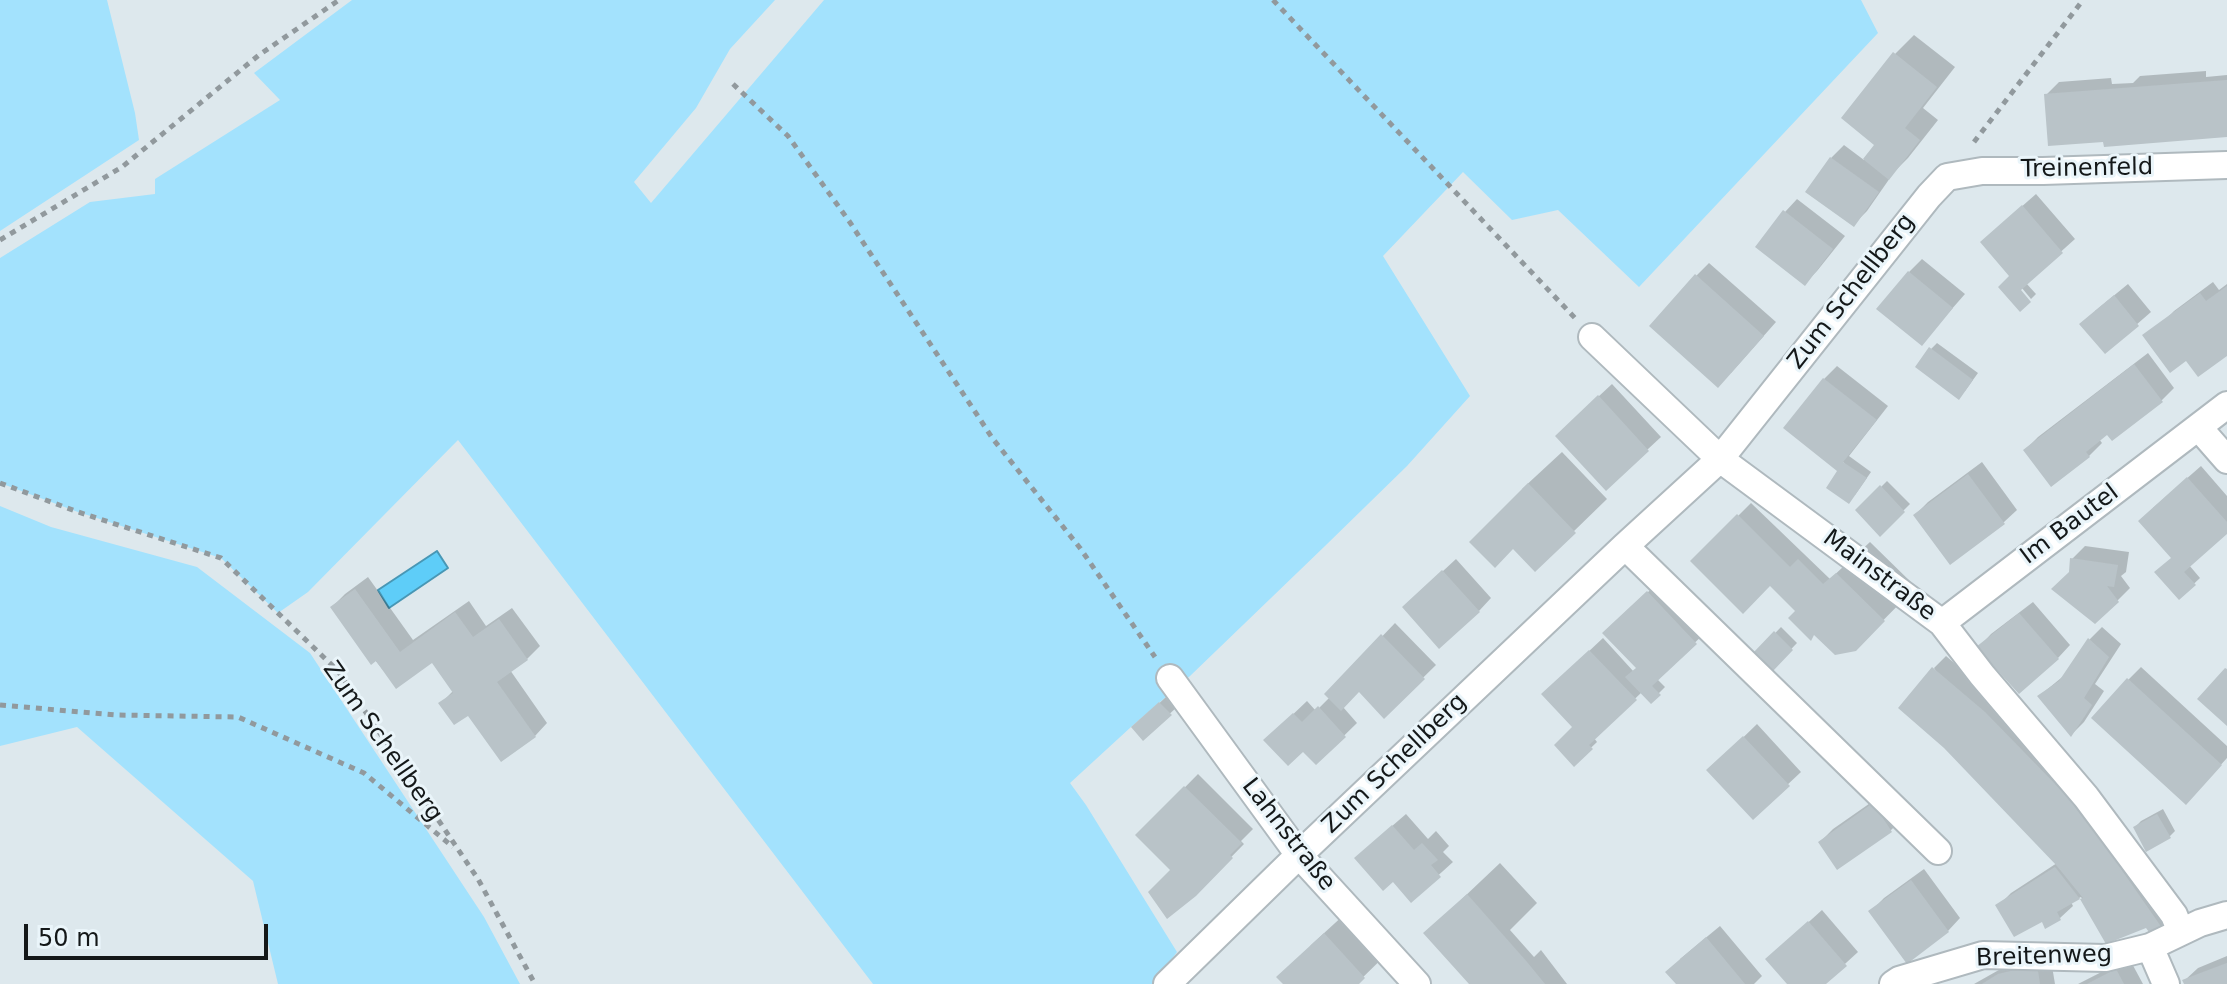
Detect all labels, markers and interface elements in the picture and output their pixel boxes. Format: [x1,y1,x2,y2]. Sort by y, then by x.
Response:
street label: Treinenfeld [2021,153,2153,185]
street label: Zum Schellberg [1782,209,1922,375]
street label: Im Bautel [2015,479,2125,571]
street label: Mainstraße [1817,524,1941,628]
street label: Zum Schellberg [316,656,448,828]
street label: Zum Schellberg [1317,688,1473,840]
street label: Lahnstraße [1235,773,1341,897]
scale bar [28,908,272,958]
text: 50 m [38,924,100,952]
street label: Breitenweg [1975,940,2113,974]

